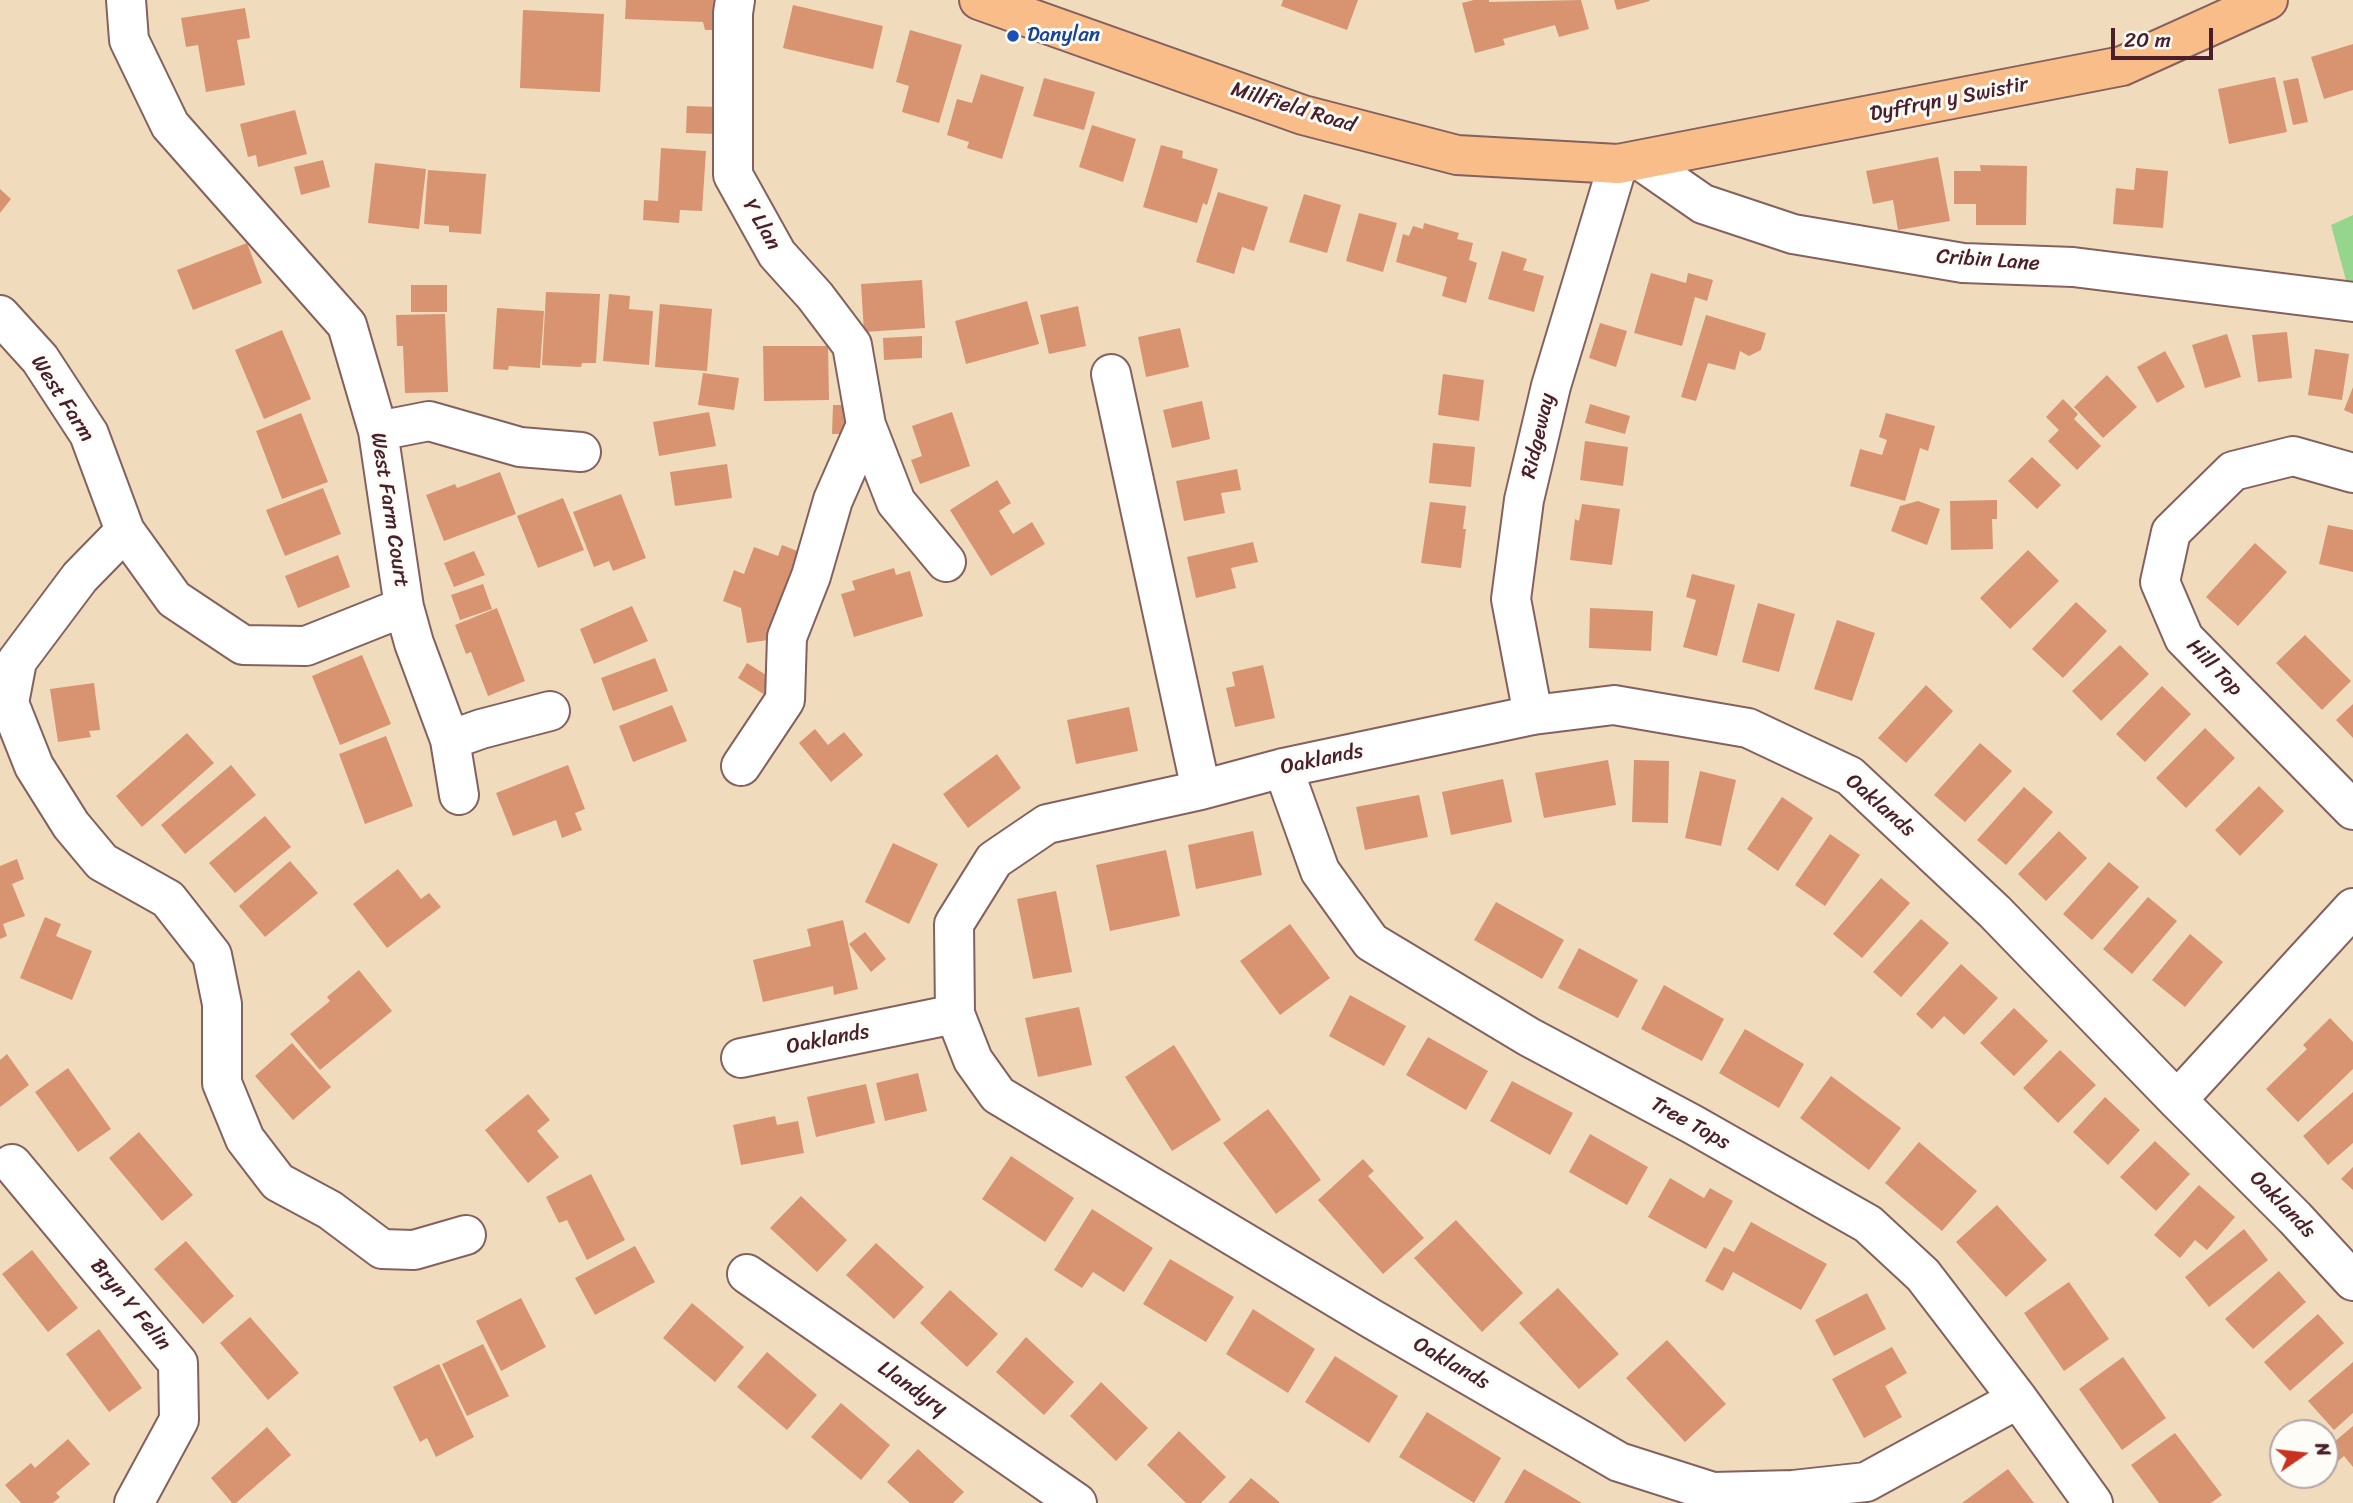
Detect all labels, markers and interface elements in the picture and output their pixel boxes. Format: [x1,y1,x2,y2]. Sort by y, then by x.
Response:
scale bar [2115,14,2216,58]
text: 20 m [2124,21,2171,59]
place label: Danylan [1027,23,1100,49]
marker: Danylan [1005,28,1021,44]
street label: Dyffryn y Swistir [1868,72,2030,128]
street label: Millfield Road [1228,77,1358,139]
street label: Y Llan [736,195,786,255]
street label: Cribin Lane [1935,245,2041,277]
street label: West Farm [25,351,99,447]
street label: Ridgeway [1517,391,1561,481]
street label: West Farm Court [364,431,414,589]
street label: Hill Top [2181,634,2247,702]
street label: Oaklands [1278,739,1366,781]
street label: Oaklands [1840,769,1920,843]
street label: Oaklands [784,1020,872,1060]
street label: Tree Tops [1646,1092,1734,1156]
street label: Oaklands [2244,1166,2320,1244]
street label: Bryn Y Felin [84,1254,176,1356]
street label: Oaklands [1408,1332,1494,1396]
street label: Llandyry [872,1356,952,1422]
north arrow [2269,1419,2339,1489]
text: N [2305,1439,2341,1460]

